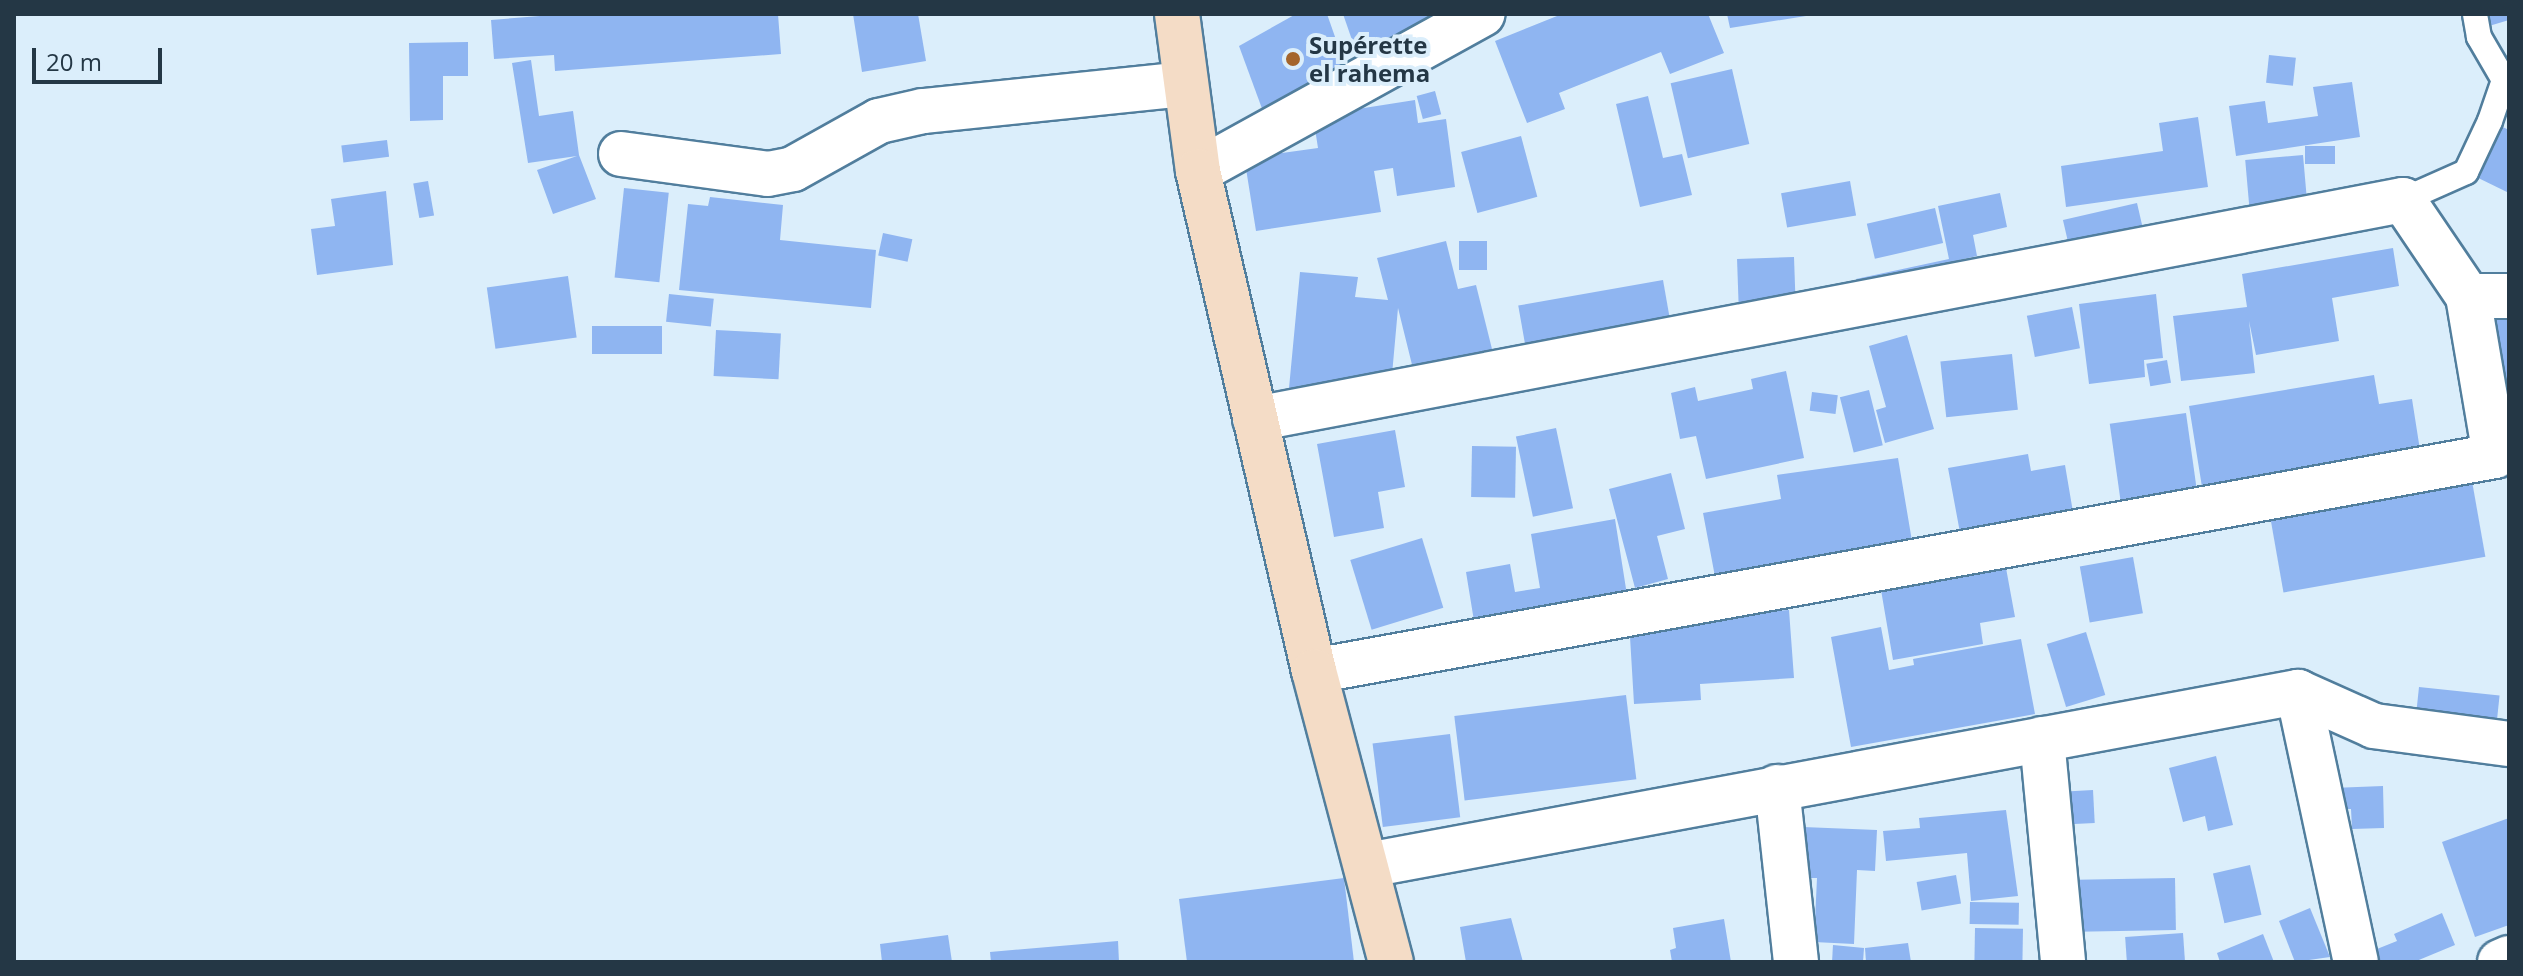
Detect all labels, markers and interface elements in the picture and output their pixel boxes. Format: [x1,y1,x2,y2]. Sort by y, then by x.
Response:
place label: Supérette el rahema [1309,31,1430,87]
scale bar [36,32,166,82]
text: 20 m [46,45,102,78]
marker: Supérette el rahema [1284,50,1302,68]

